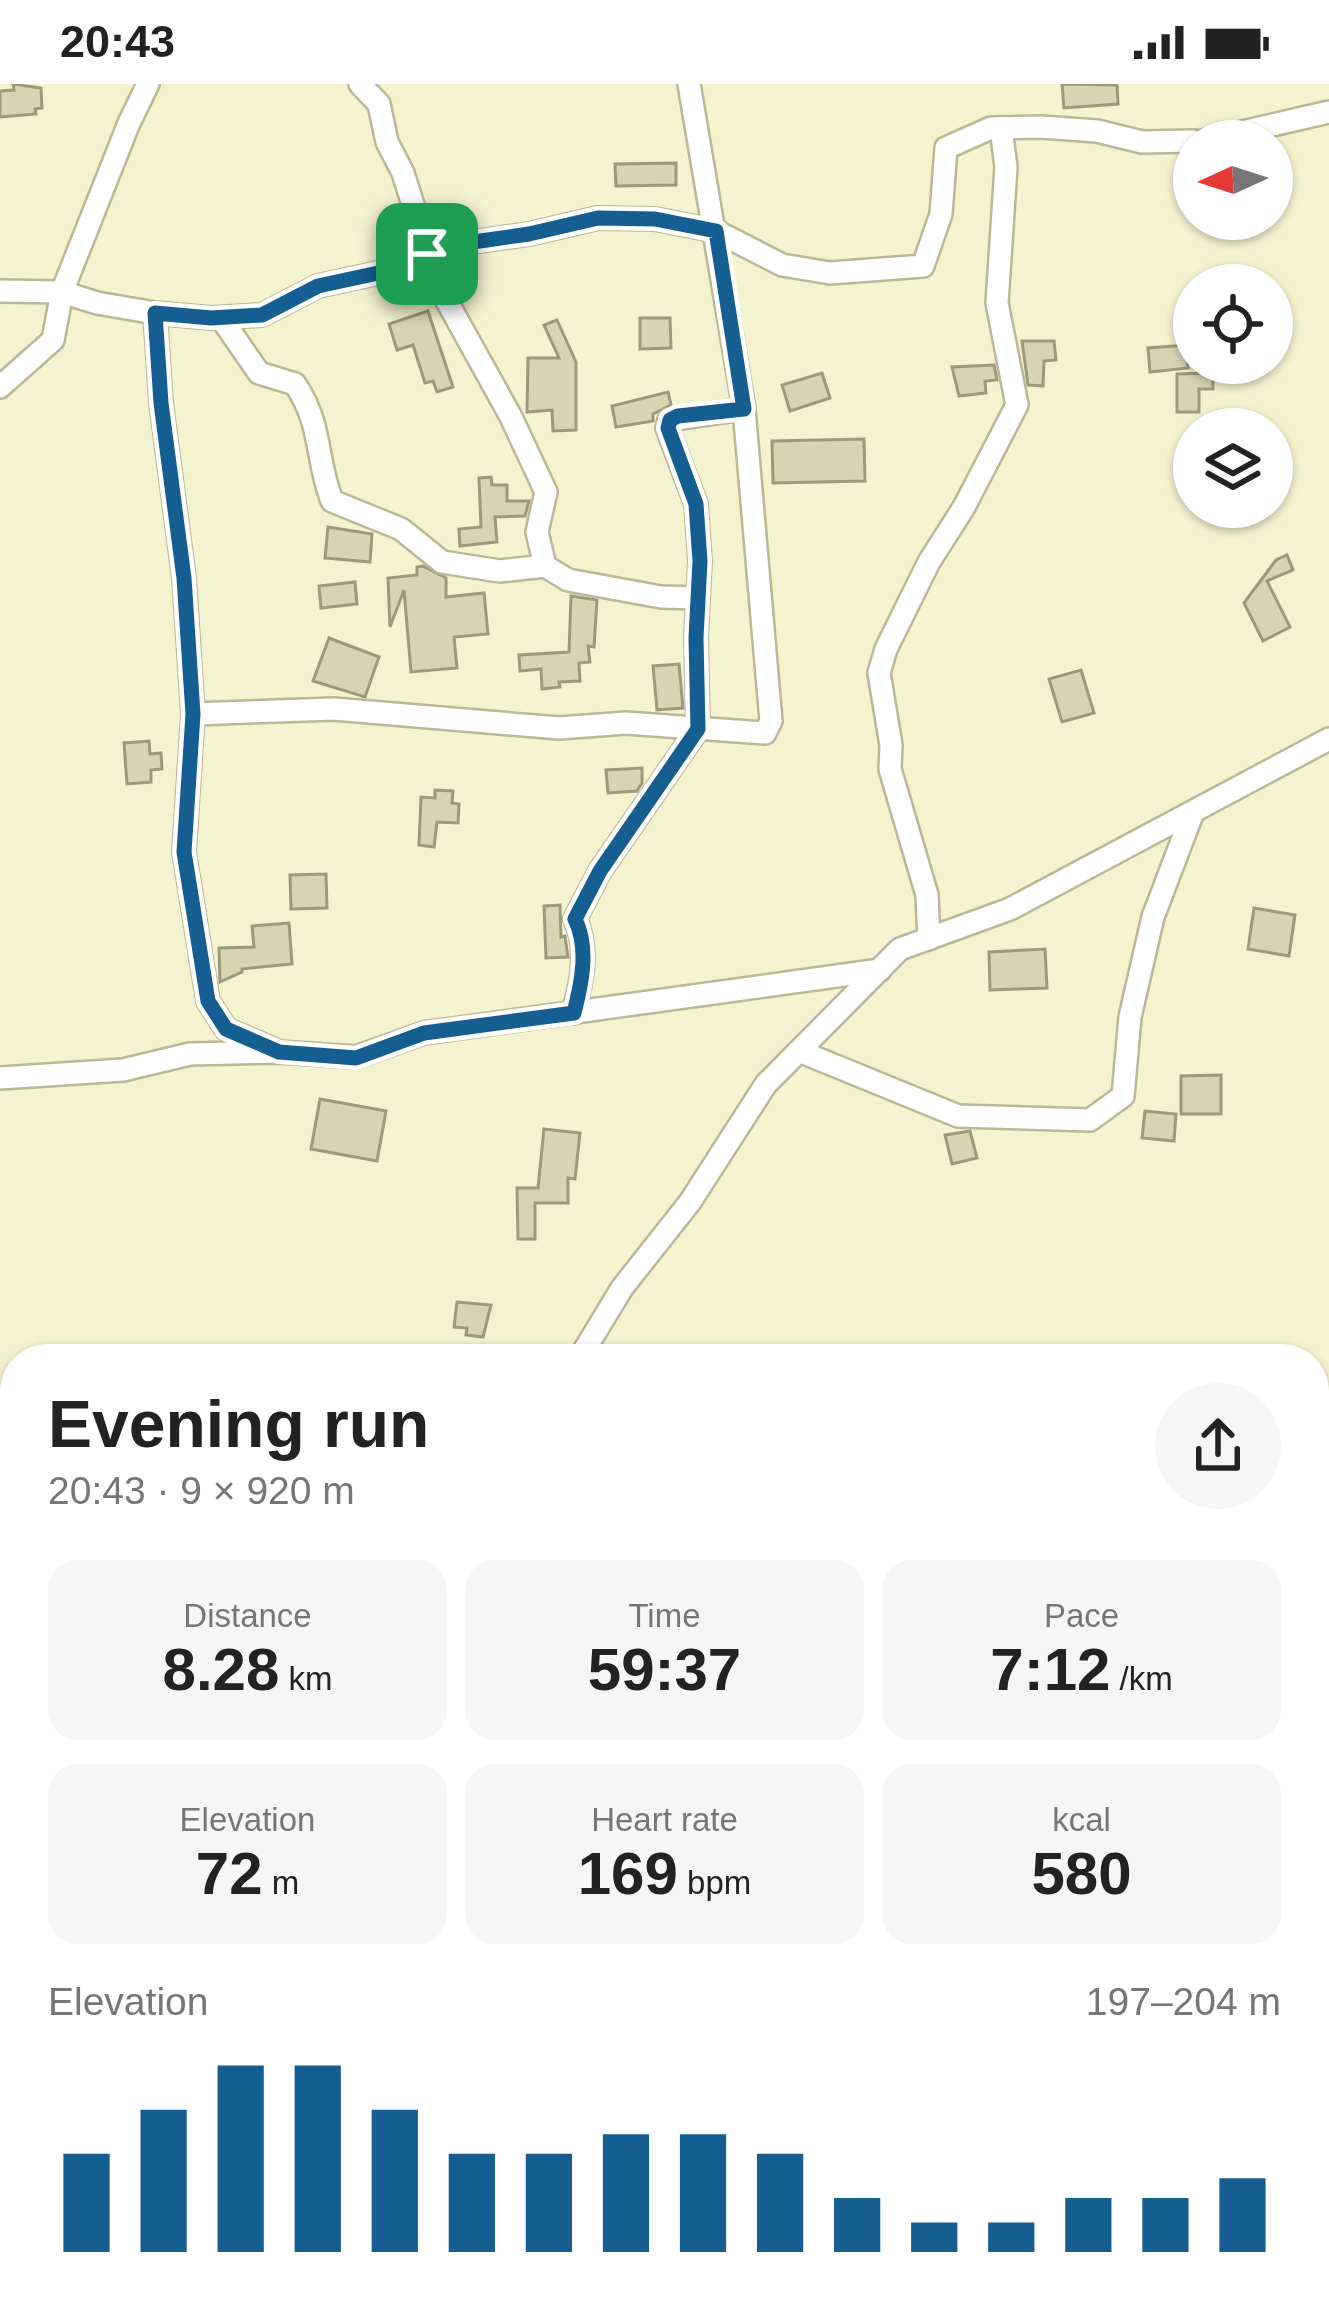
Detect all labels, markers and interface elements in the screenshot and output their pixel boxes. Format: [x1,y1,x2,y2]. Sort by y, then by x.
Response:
text: 20:43 [60,16,175,67]
north arrow [1173,120,1293,240]
map controls [1173,120,1293,528]
pin [376,203,478,305]
icon: arrive [394,221,460,287]
button: locate [1173,264,1293,384]
button: layers [1173,408,1293,528]
button: share [1155,1383,1281,1509]
text: Evening run [48,1387,429,1461]
text: 20:43 · 9 × 920 m [48,1469,355,1512]
text: Distance [183,1597,312,1634]
text: Time [628,1597,701,1634]
text: Pace [1044,1597,1119,1634]
text: 8.28 [163,1636,279,1703]
text: 59:37 [588,1636,741,1703]
text: 7:12 [990,1636,1110,1703]
text: km [279,1660,332,1697]
text: /km [1110,1660,1173,1697]
text: Elevation [180,1801,315,1838]
text: Heart rate [591,1801,738,1838]
text: kcal [1052,1801,1111,1838]
text: 72 [196,1840,263,1907]
text: 169 [578,1840,678,1907]
text: 580 [1031,1840,1132,1907]
text: m [263,1864,299,1901]
text: bpm [678,1864,751,1901]
text: Elevation [48,1980,208,2023]
text: 197–204 m [1086,1980,1281,2023]

